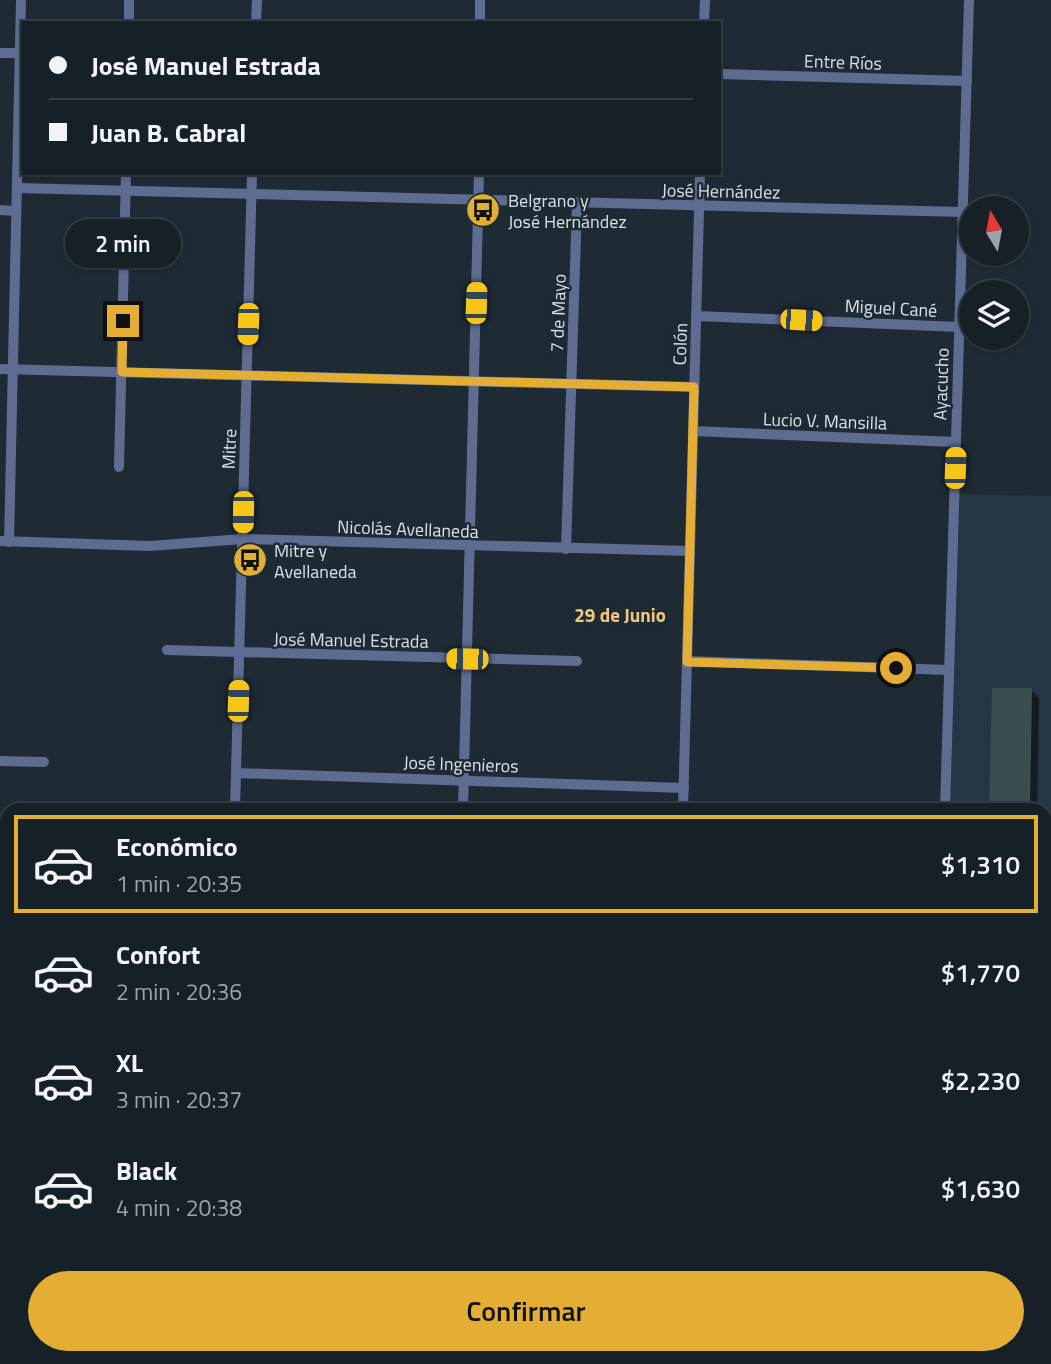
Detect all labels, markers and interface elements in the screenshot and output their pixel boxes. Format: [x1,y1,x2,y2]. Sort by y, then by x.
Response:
text: José Manuel Estrada [91,46,321,85]
street label: Entre Ríos [804,47,882,77]
text: Juan B. Cabral [91,113,246,152]
street label: José Hernández [661,176,781,206]
place label: Belgrano y José Hernández [508,187,627,235]
bus stop icon: Belgrano y José Hernández [464,191,502,229]
north arrow [959,196,1029,266]
map controls [959,196,1029,350]
callout: 2 min [65,219,181,268]
text: 2 min [95,226,151,261]
street label: 7 de Mayo [543,273,573,353]
button: layers [959,280,1029,350]
car [465,282,488,324]
street label: Miguel Cané [844,292,938,324]
car [237,303,260,345]
route end [107,305,139,337]
car [780,308,823,332]
street label: Colón [666,322,694,366]
street label: Ayacucho [926,347,956,421]
street label: Lucio V. Mansilla [762,405,888,437]
street label: Mitre [215,428,243,470]
car [944,447,967,489]
car [233,491,254,533]
street label: Nicolás Avellaneda [337,513,479,545]
place label: Mitre y Avellaneda [274,537,357,585]
bus stop icon: Mitre y Avellaneda [231,541,269,579]
district label: 29 de Junio [574,600,666,629]
street label: José Manuel Estrada [273,625,429,655]
car [446,648,489,670]
route start [880,652,912,684]
car [227,680,250,722]
street label: José Ingenieros [403,748,519,780]
text: Económico [116,827,238,866]
icon: car [32,833,95,896]
text: $1,310 [941,845,1020,884]
text: 1 min · 20:35 [116,866,242,901]
text: Confort [116,935,200,974]
icon: car [32,941,95,1004]
text: $1,770 [941,953,1020,992]
text: 2 min · 20:36 [116,974,242,1009]
text: XL [116,1043,143,1082]
icon: car [32,1049,95,1112]
text: $2,230 [941,1061,1020,1100]
text: 3 min · 20:37 [116,1082,242,1117]
text: Black [116,1151,177,1190]
icon: car [32,1157,95,1220]
text: $1,630 [941,1169,1020,1208]
text: 4 min · 20:38 [116,1190,242,1225]
button: Confirmar [28,1271,1024,1351]

